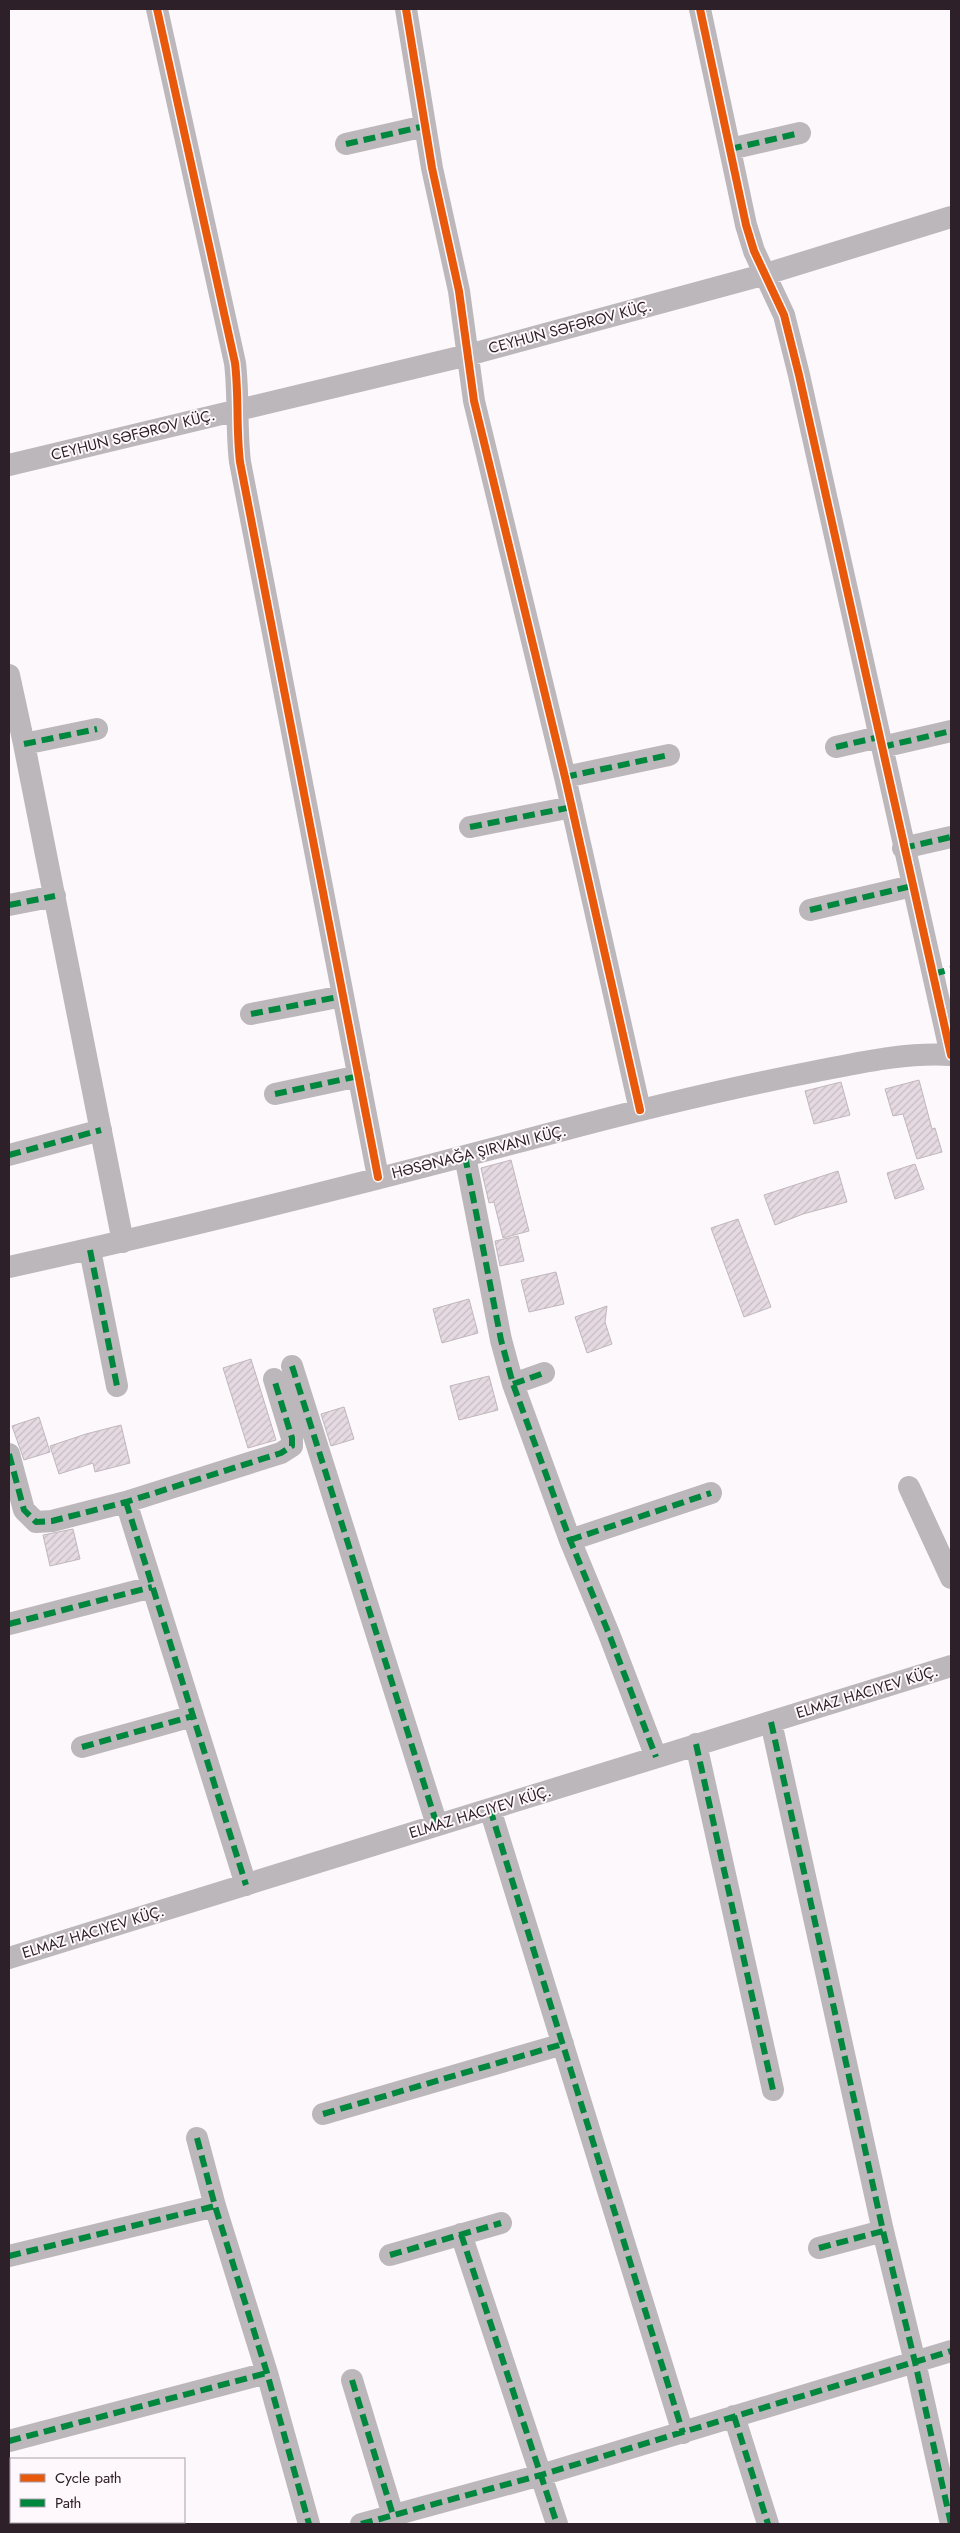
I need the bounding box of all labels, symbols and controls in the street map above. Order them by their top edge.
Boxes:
street label: CEYHUN SƏFƏROV KÜÇ. [486,295,654,359]
street label: CEYHUN SƏFƏROV KÜÇ. [49,404,217,466]
street label: HƏSƏNAĞA ŞIRVANI KÜÇ. [389,1120,569,1184]
street label: ELMAZ HACIYEV KÜÇ. [793,1660,941,1724]
street label: ELMAZ HACIYEV KÜÇ. [406,1780,554,1844]
street label: ELMAZ HACIYEV KÜÇ. [19,1900,167,1964]
legend [10,2458,185,2523]
text: Cycle path [55,2467,122,2489]
text: Path [55,2492,81,2514]

